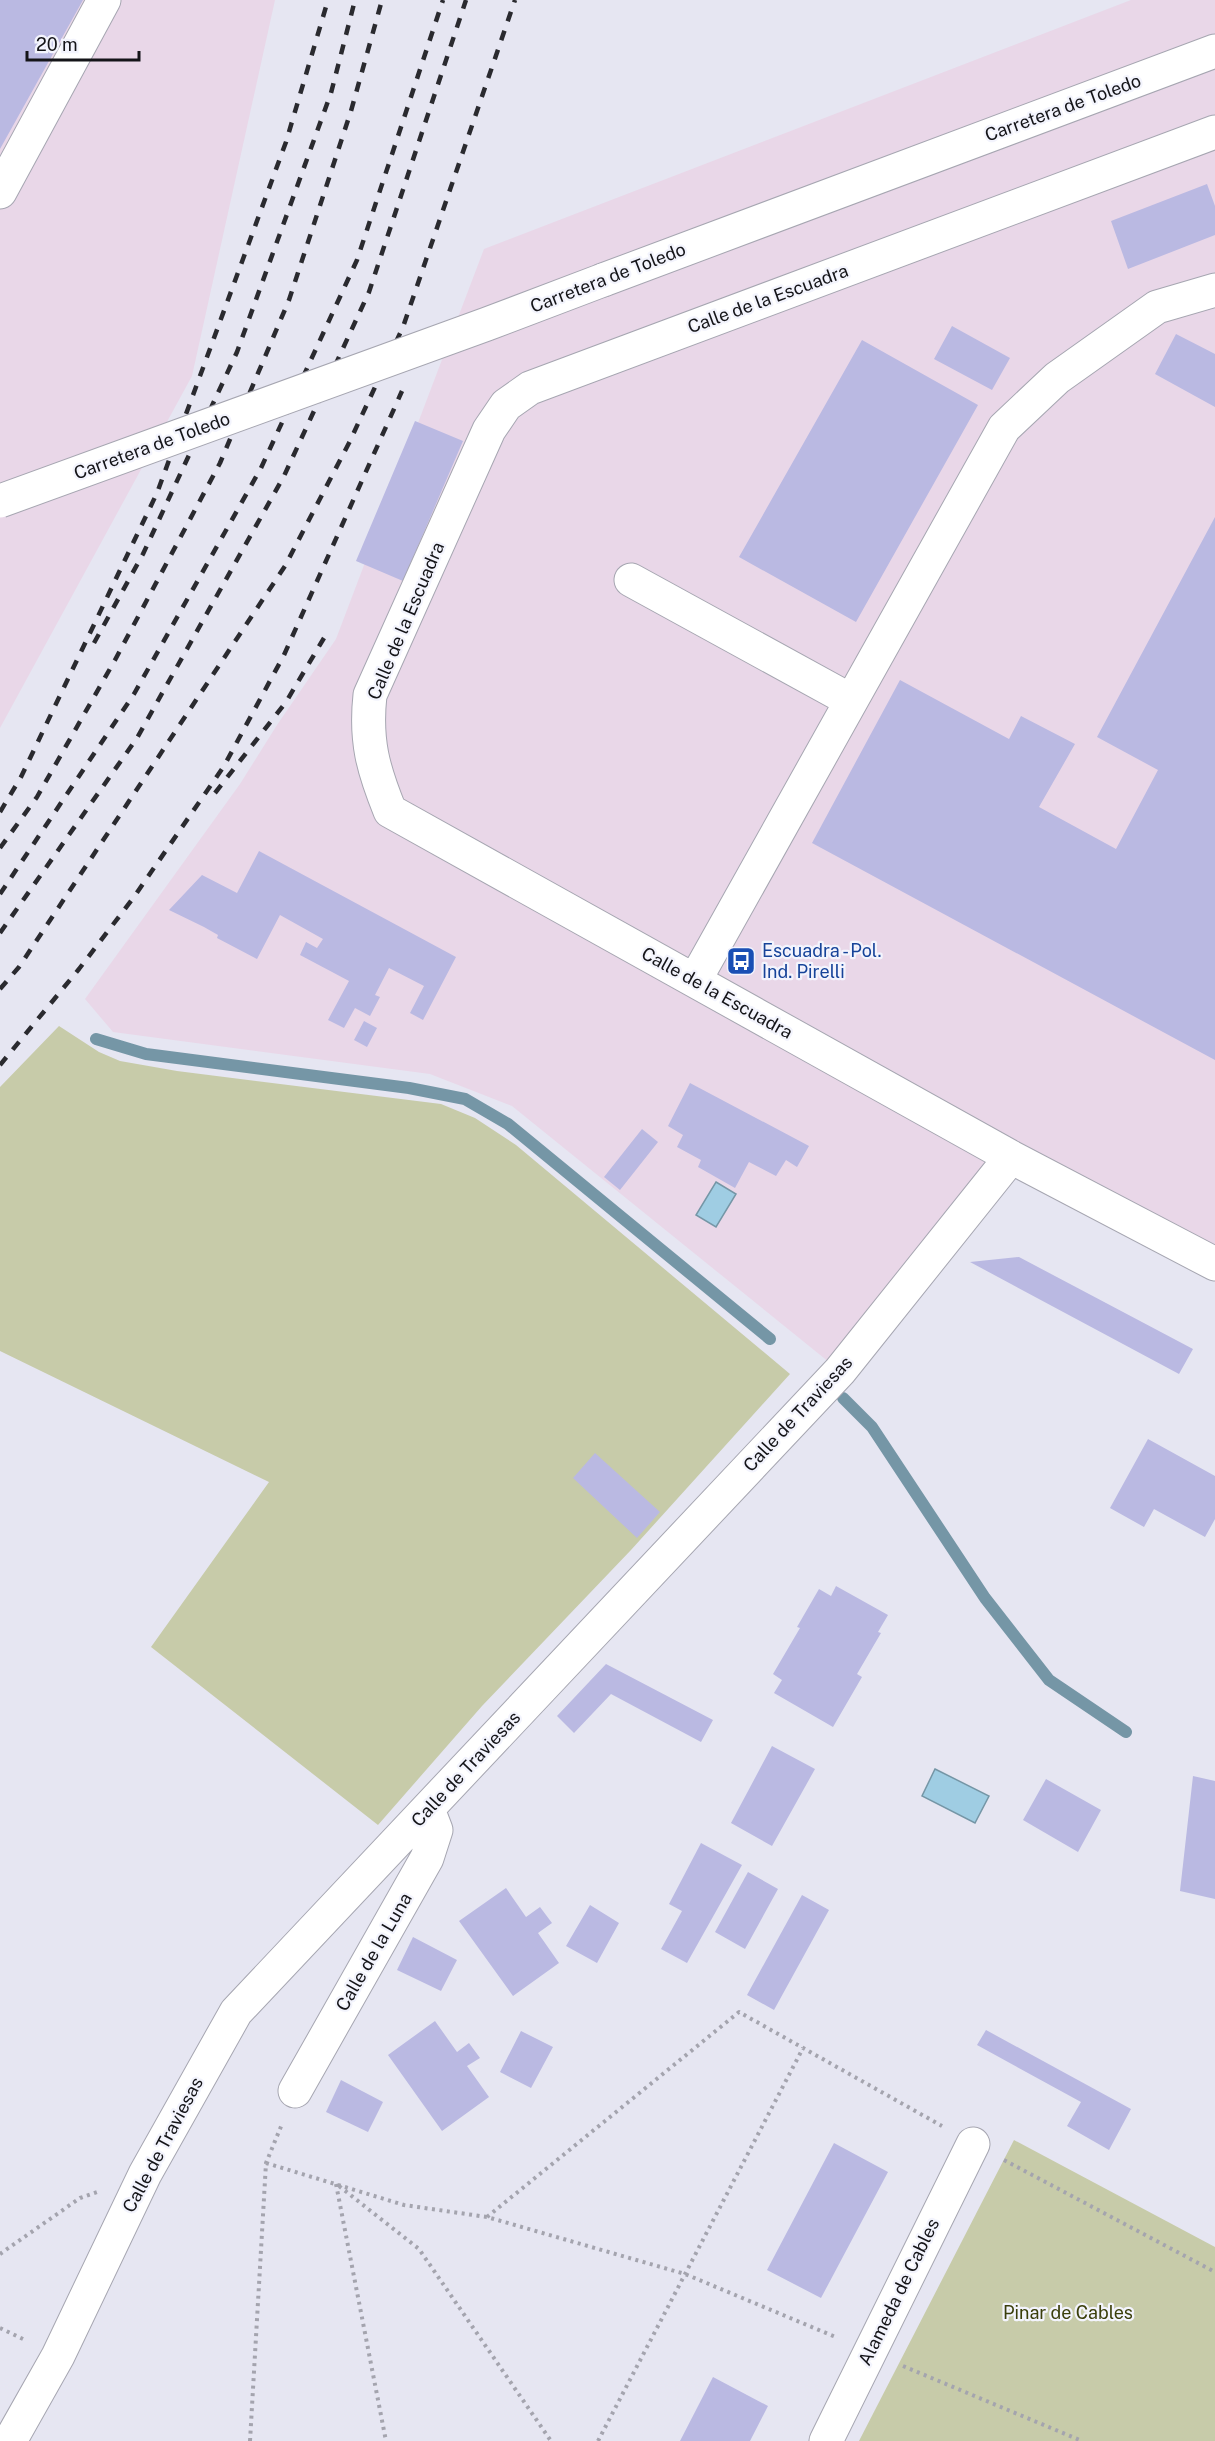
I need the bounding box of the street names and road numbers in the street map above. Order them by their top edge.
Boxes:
street label: Carretera de Toledo [982,70,1144,146]
street label: Carretera de Toledo [527,238,688,317]
street label: Calle de la Escuadra [685,260,851,337]
street label: Carretera de Toledo [71,408,233,484]
street label: Calle de la Escuadra [363,539,448,703]
street label: Calle de la Escuadra [638,942,796,1043]
street label: Calle de Traviesas [739,1352,856,1476]
street label: Calle de Traviesas [407,1707,524,1831]
street label: Calle de la Luna [331,1889,416,2015]
street label: Calle de Traviesas [118,2074,207,2216]
street label: Alameda de Cables [854,2215,943,2369]

